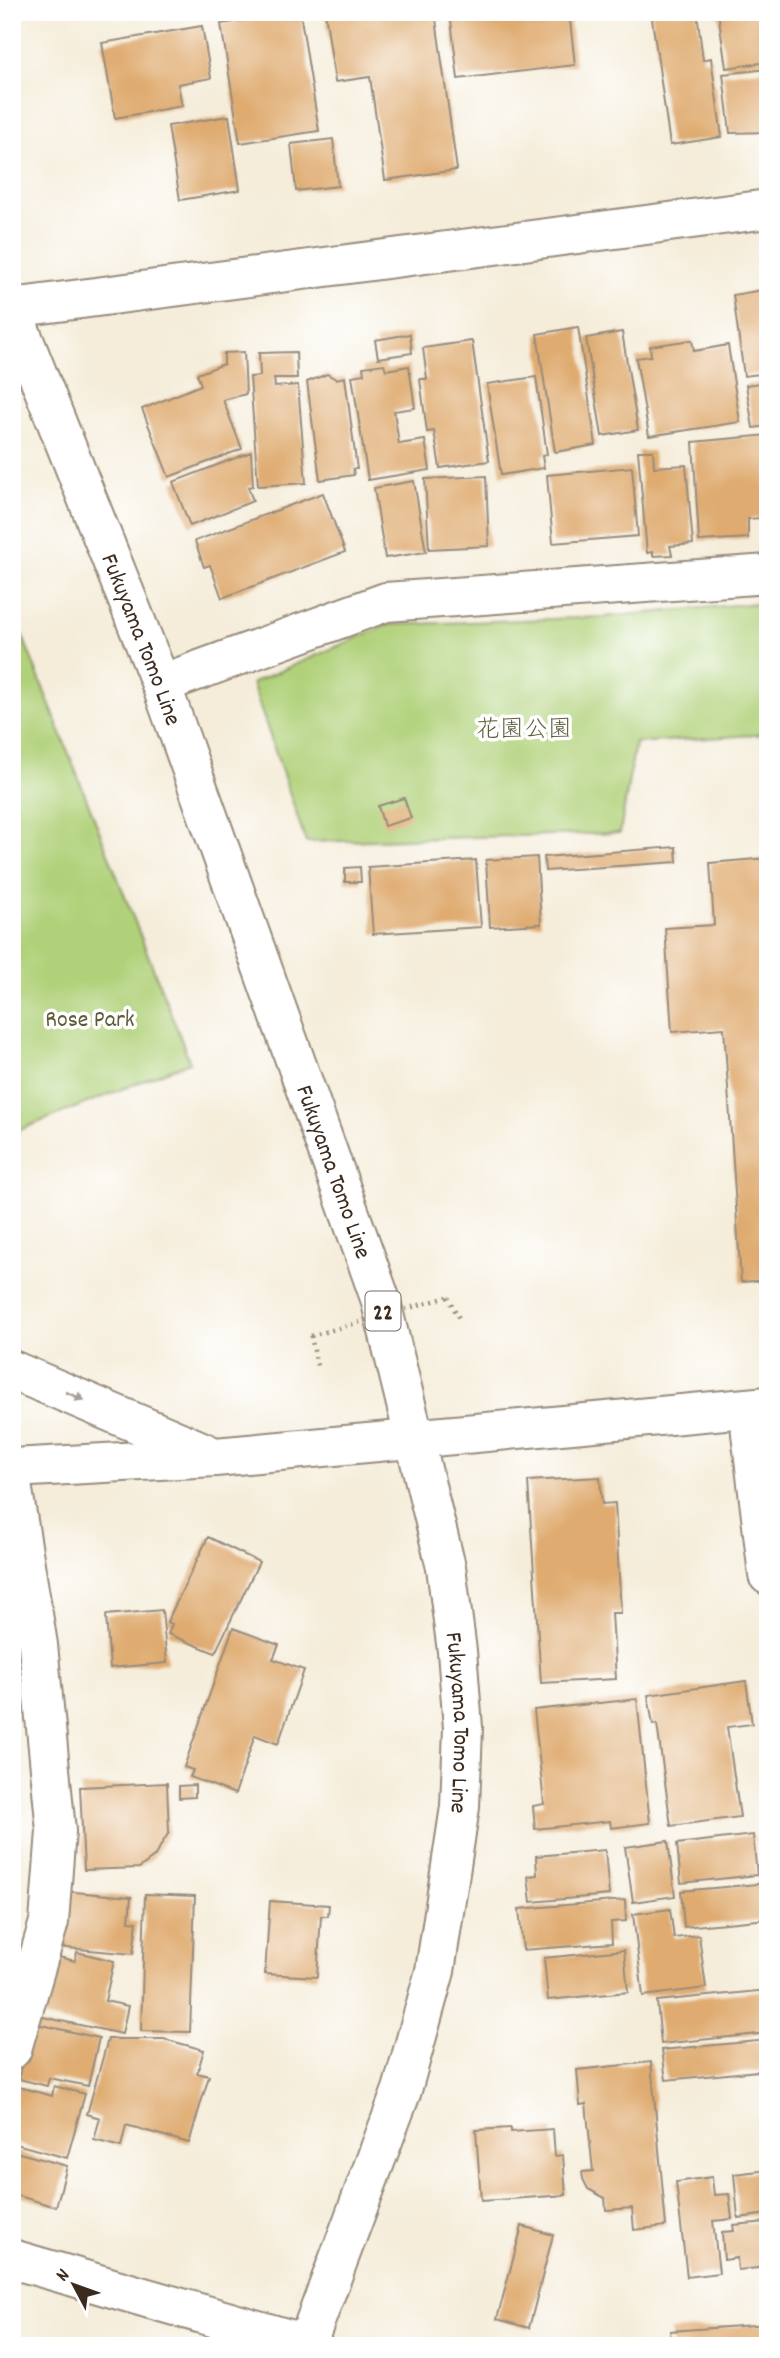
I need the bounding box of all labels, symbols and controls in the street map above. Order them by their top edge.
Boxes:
street label: Fukuyama Tomo Line [91,549,188,731]
park label: 花園公園 [476,714,572,748]
park label: Rose Park [45,1004,135,1038]
street label: Fukuyama Tomo Line [285,1081,379,1264]
road number: 22 [366,1292,400,1330]
one-way arrow [65,1391,86,1402]
street label: Fukuyama Tomo Line [435,1630,477,1816]
north arrow [38,2250,108,2320]
text: N [51,2264,77,2289]

